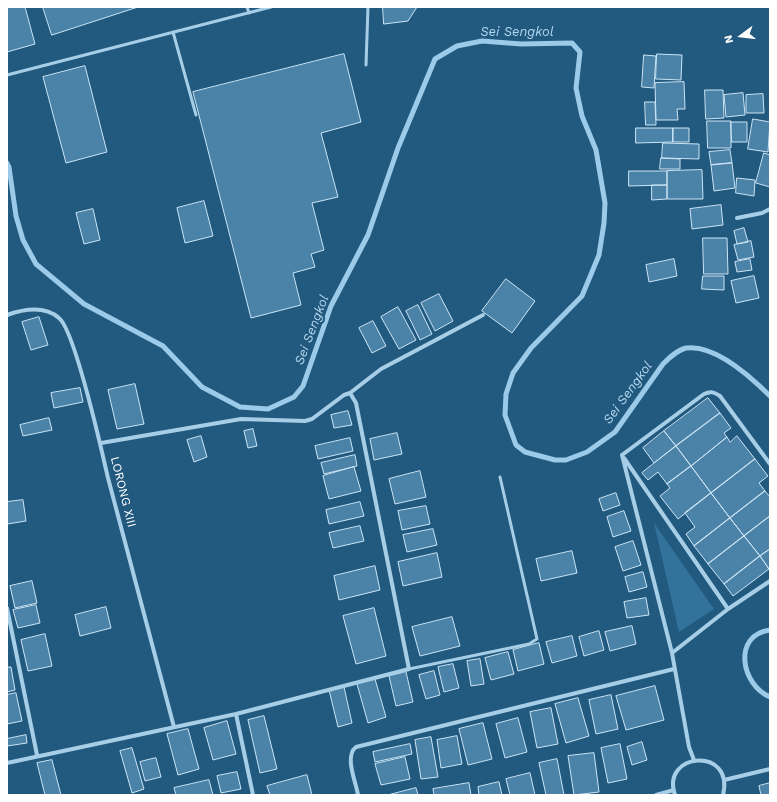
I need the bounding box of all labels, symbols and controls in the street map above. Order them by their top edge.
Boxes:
north arrow [721,16,761,56]
water label: Sei Sengkol [480,24,554,40]
text: N [722,34,736,45]
water label: Sei Sengkol [292,293,332,367]
water label: Sei Sengkol [600,359,656,427]
street label: LORONG XIII [107,455,139,529]

